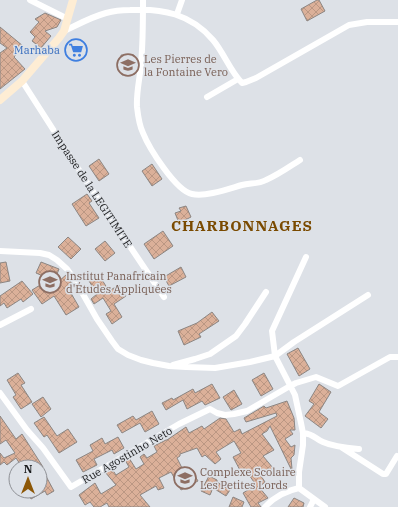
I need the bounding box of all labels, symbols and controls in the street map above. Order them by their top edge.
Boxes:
supermarket icon: Marhaba [63,37,89,63]
place label: Marhaba [14,43,60,57]
school or university icon: Les Pierres de la Fontaine Vero [115,52,141,78]
place label: Les Pierres de la Fontaine Vero [144,52,228,79]
street label: Impasse de la LEGITIMITE [49,128,135,250]
district label: CHARBONNAGES [171,216,313,235]
school or university icon: Institut Panafricain d'Études Appliquées [37,269,63,295]
place label: Institut Panafricain d'Études Appliquées [66,269,172,296]
street label: Rue Agostinho Neto [79,423,175,487]
north arrow [8,459,48,499]
text: N [24,462,33,476]
school or university icon: Complexe Scolaire Les Petites Lords [172,465,198,491]
place label: Complexe Scolaire Les Petites Lords [200,465,296,492]

